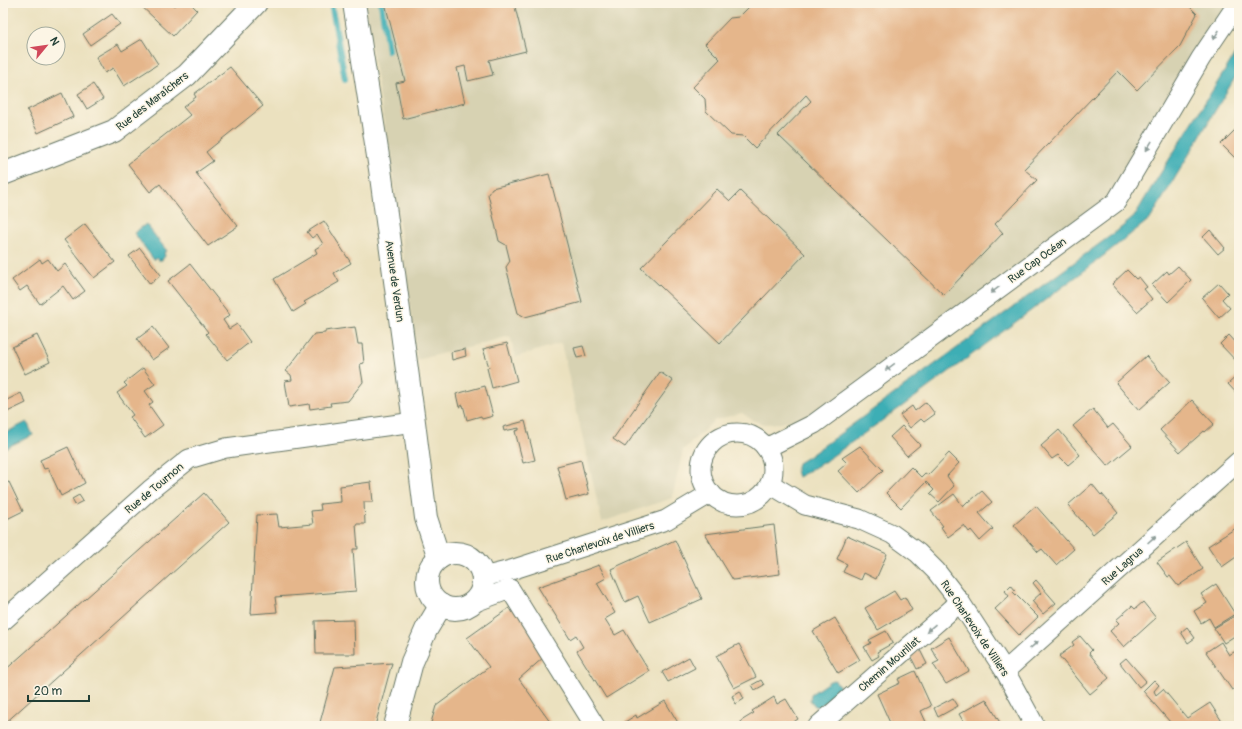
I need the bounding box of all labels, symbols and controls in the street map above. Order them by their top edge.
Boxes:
north arrow [26,26,66,66]
one-way arrow [1212,30,1220,40]
text: N [47,35,62,48]
street label: Rue des Maraîchers [114,69,191,134]
one-way arrow [1145,140,1152,152]
street label: Rue Cap Océan [1006,235,1069,286]
street label: Avenue de Verdun [382,239,407,323]
one-way arrow [990,286,1001,294]
one-way arrow [885,363,896,371]
street label: Rue de Tournon [122,460,186,517]
street label: Rue Charlevoix de Villiers [545,519,656,566]
one-way arrow [1147,535,1157,544]
street label: Rue Lagrua [1099,544,1146,588]
street label: Rue Charlevoix de Villiers [938,578,1012,679]
one-way arrow [925,623,936,632]
street label: Chemin Mourillat [856,634,923,695]
one-way arrow [1030,641,1039,650]
scale bar [28,677,89,703]
text: 20 m [34,684,63,699]

